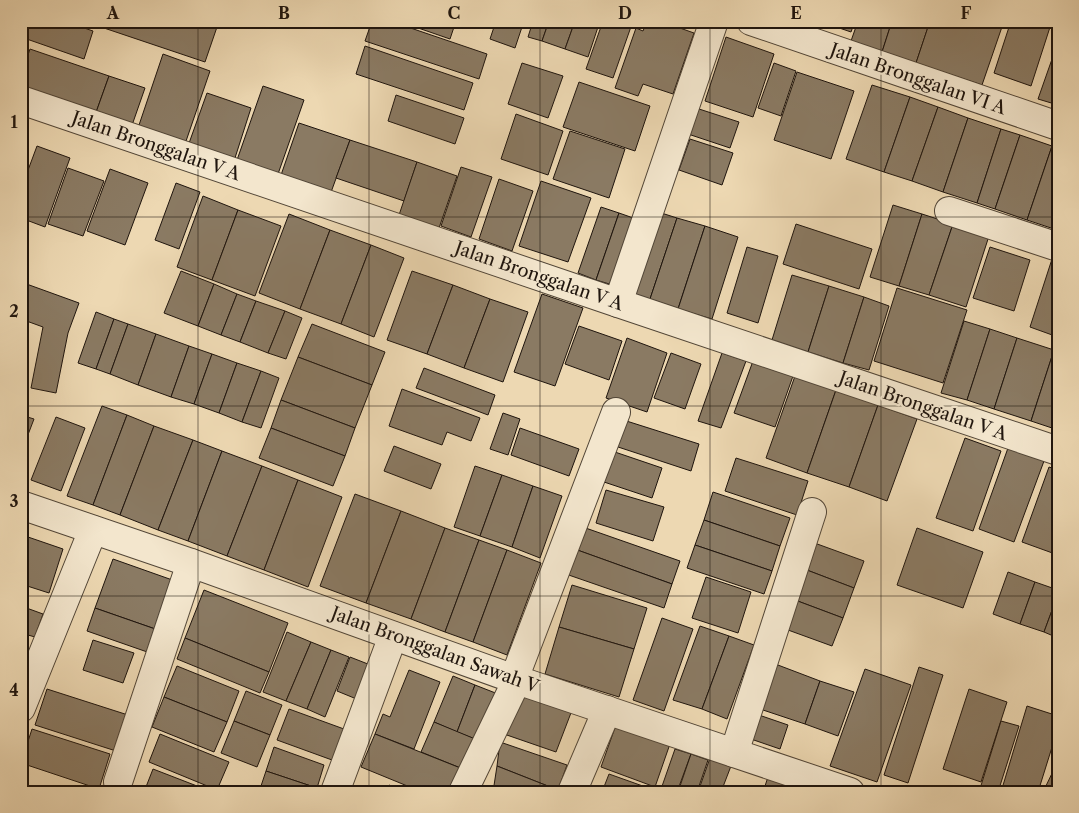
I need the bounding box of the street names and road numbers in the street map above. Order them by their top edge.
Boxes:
street label: Jalan Bronggalan VI A [824,38,1009,120]
street label: Jalan Bronggalan V A [66,106,244,185]
street label: Jalan Bronggalan V A [449,236,627,315]
street label: Jalan Bronggalan V A [833,366,1011,445]
street label: Jalan Bronggalan Sawah V [325,601,543,698]

